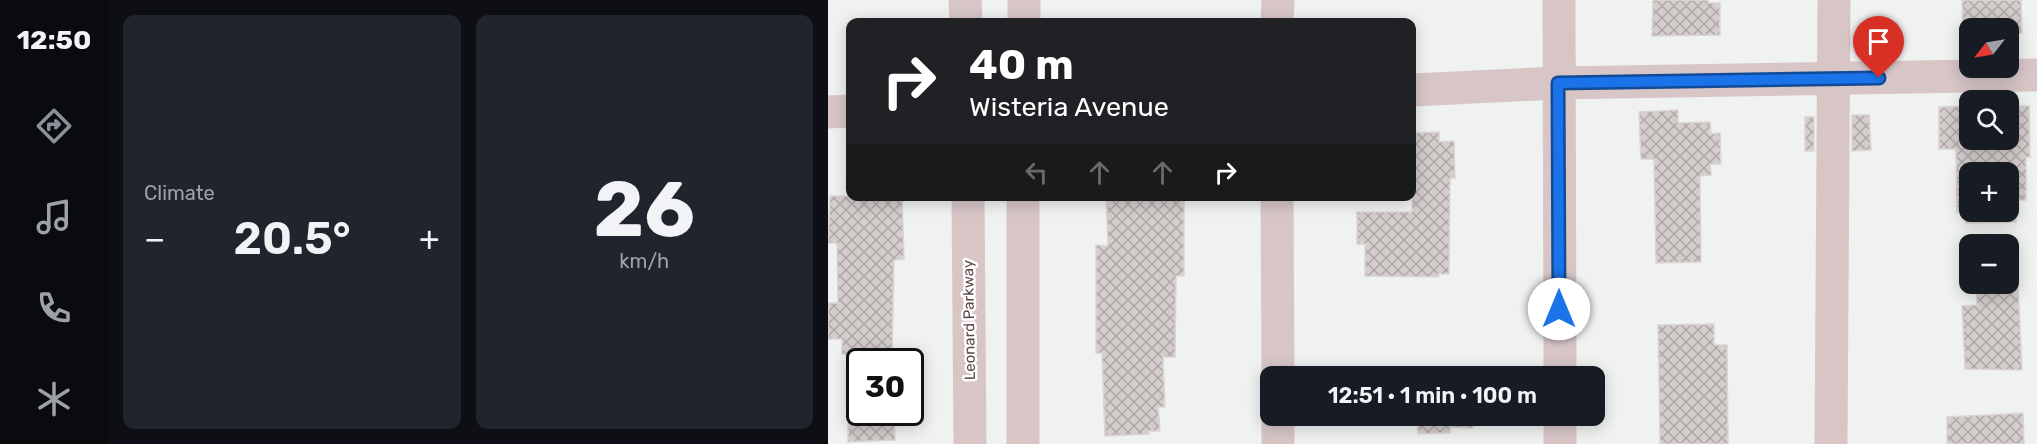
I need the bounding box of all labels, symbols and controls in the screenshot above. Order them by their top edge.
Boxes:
pin [1853,16,1904,78]
north arrow [1959,18,2019,78]
map controls [1959,18,2019,294]
text: 12:50 [17,24,91,56]
icon: arrive [1862,25,1895,58]
text: 40 m [969,40,1074,90]
icon: right [870,42,948,120]
button: search [1959,90,2019,150]
text: Wisteria Avenue [969,91,1169,123]
icon: directions [33,105,75,147]
icon: left [1020,156,1053,189]
icon: ahead [1083,156,1116,189]
icon: ahead [1146,156,1179,189]
icon: right [1209,156,1242,189]
button: + [1959,162,2019,222]
text: 26 [594,163,695,256]
text: Climate [144,181,215,205]
icon: music [33,196,75,238]
text: 20.5° [234,212,351,265]
text: − [144,219,165,258]
text: + [419,219,440,258]
button: − [1959,234,2019,294]
text: km/h [619,249,669,273]
street label: Leonard Parkway [959,260,979,380]
position arrow [1527,277,1591,341]
icon: phone [33,287,75,329]
speed limit sign: 30 [846,348,924,426]
icon: climate [33,378,75,420]
text: 12:51 · 1 min · 100 m [1328,382,1537,409]

